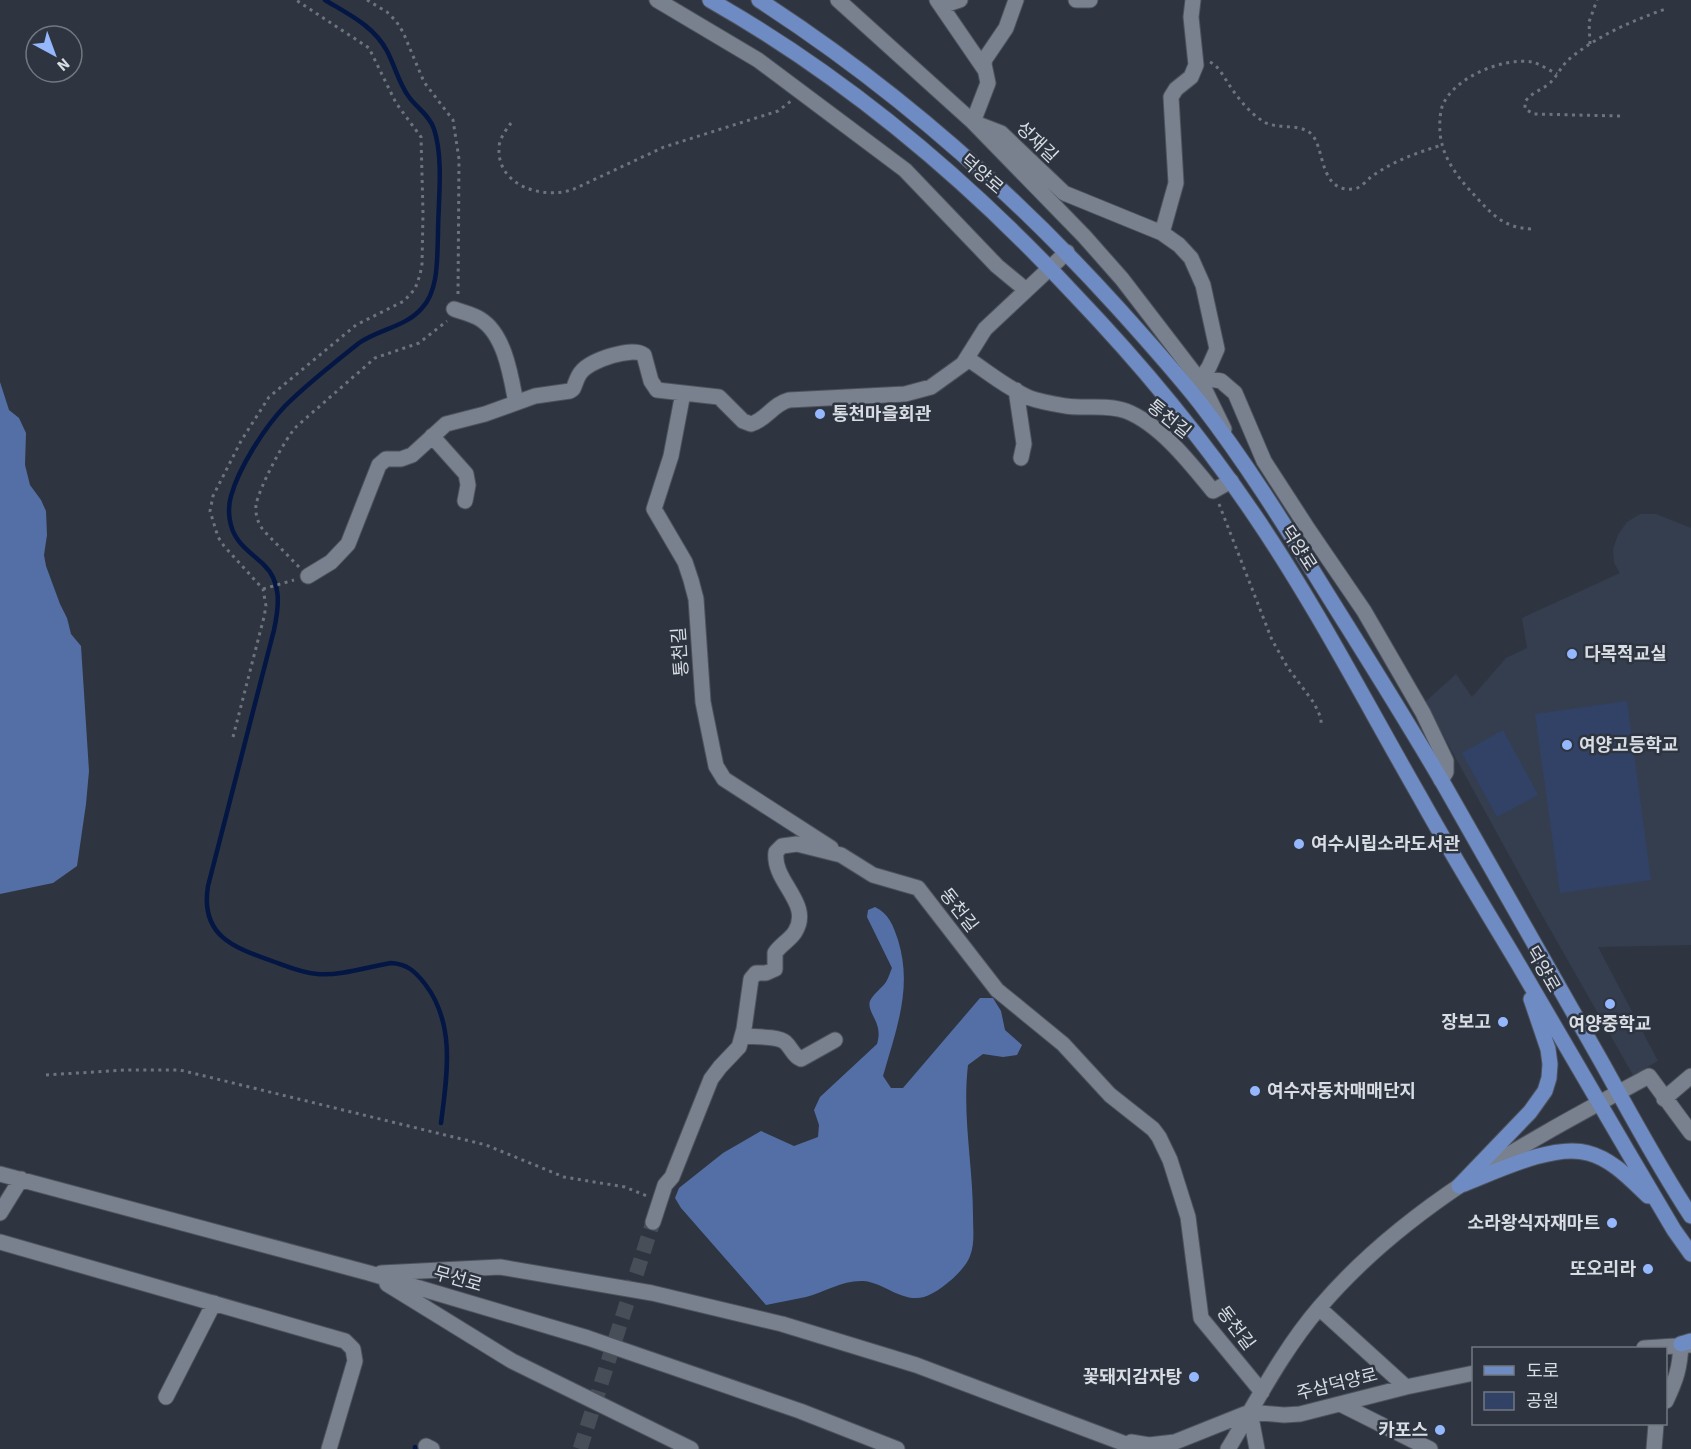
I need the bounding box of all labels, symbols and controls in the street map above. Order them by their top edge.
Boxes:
north arrow [24,24,84,84]
text: N [52,53,74,76]
street label: 성재길 [1010,116,1063,169]
street label: 덕양로 [955,149,1009,200]
street label: 통천길 [1142,394,1196,445]
place label: 통천마을회관 [832,402,932,427]
marker: 통천마을회관 [813,407,827,421]
street label: 덕양로 [1275,521,1323,576]
street label: 통천길 [666,626,695,678]
place label: 다목적교실 [1584,642,1667,667]
marker: 다목적교실 [1565,647,1579,661]
place label: 여양고등학교 [1579,733,1678,758]
marker: 여양고등학교 [1560,738,1574,752]
place label: 여수시립소라도서관 [1311,832,1460,857]
marker: 여수시립소라도서관 [1292,837,1306,851]
street label: 동천길 [933,883,984,938]
street label: 덕양로 [1519,941,1566,997]
marker: 여양중학교 [1603,997,1617,1011]
place label: 장보고 [1441,1010,1491,1035]
place label: 여양중학교 [1569,1012,1651,1037]
marker: 장보고 [1496,1015,1510,1029]
place label: 여수자동차매매단지 [1267,1079,1416,1104]
marker: 여수자동차매매단지 [1248,1084,1262,1098]
place label: 소라왕식자재마트 [1468,1211,1600,1236]
marker: 소라왕식자재마트 [1605,1216,1619,1230]
place label: 또오리라 [1570,1257,1636,1282]
street label: 무선로 [431,1261,485,1298]
marker: 또오리라 [1641,1262,1655,1276]
street label: 동천길 [1211,1301,1261,1356]
legend [1472,1347,1667,1425]
text: 도로 [1526,1359,1559,1384]
street label: 주삼덕양로 [1294,1362,1380,1407]
place label: 꽃돼지감자탕 [1083,1365,1182,1390]
marker: 꽃돼지감자탕 [1187,1370,1201,1384]
text: 공원 [1526,1389,1559,1414]
place label: 카포스 [1378,1418,1428,1443]
marker: 카포스 [1433,1423,1447,1437]

